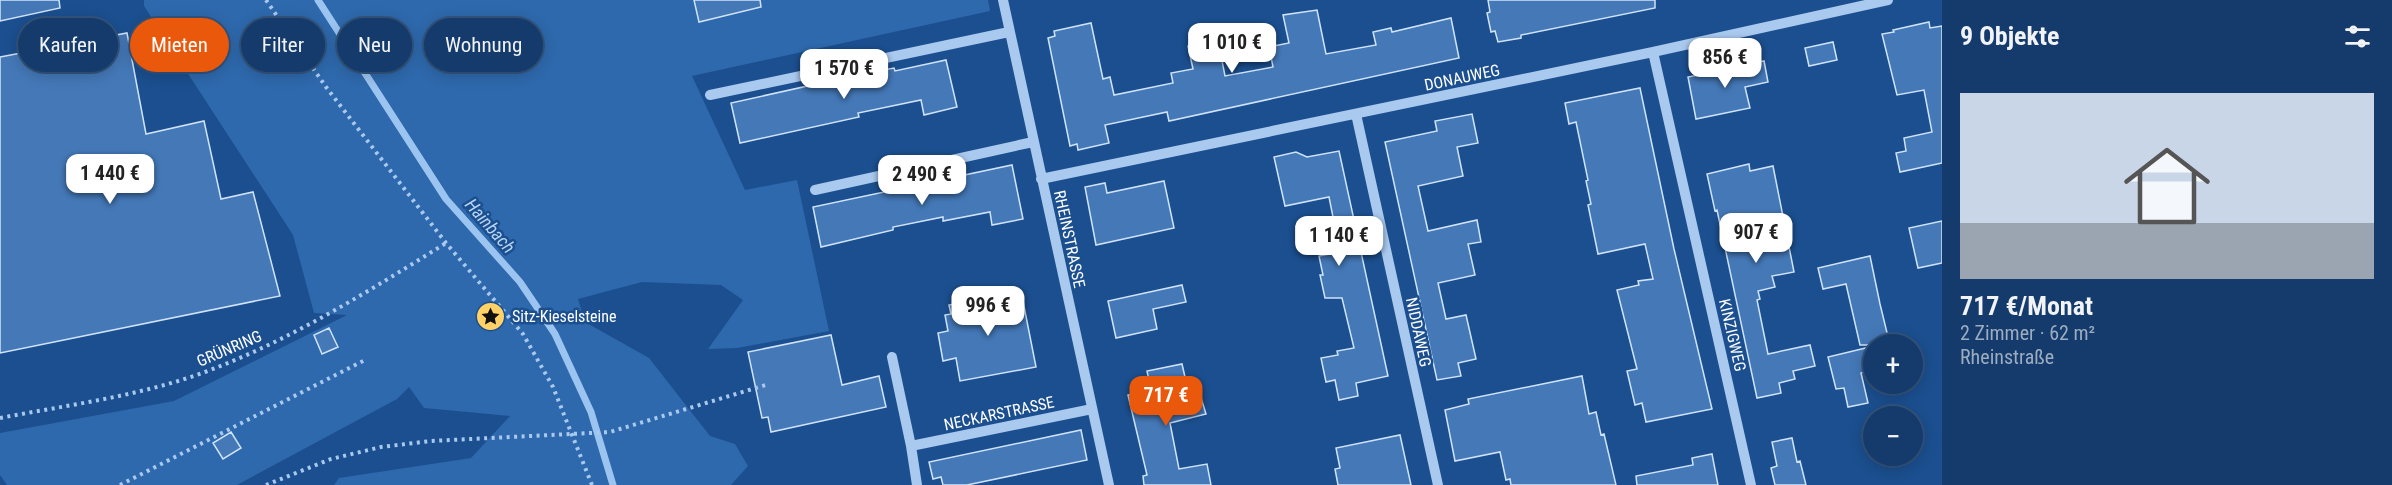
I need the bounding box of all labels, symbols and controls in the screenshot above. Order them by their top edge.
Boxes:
chip: Kaufen [18,18,118,72]
chip: Mieten [130,18,229,72]
chip: Filter [241,18,325,72]
chip: Neu [337,18,412,72]
chip: Wohnung [424,18,543,72]
icon: filters [2341,20,2374,53]
text: 9 Objekte [1960,21,2059,51]
pin: 1 010 € [1177,23,1287,74]
text: 1 010 € [1202,30,1262,54]
pin: 856 € [1683,38,1767,89]
text: 856 € [1702,45,1748,69]
pin: 1 570 € [789,49,899,100]
text: 1 570 € [814,56,874,80]
street label: DONAUWEG [1423,60,1501,95]
icon: home [2113,132,2221,240]
pin: 1 440 € [55,154,165,205]
pin: 2 490 € [867,155,977,206]
text: 1 440 € [80,161,140,185]
text: 2 490 € [892,162,952,186]
street label: RHEINSTRASSE [1050,189,1089,290]
water label: Hainbach [461,194,520,257]
pin: 907 € [1714,213,1798,264]
pin: 1 140 € [1284,216,1394,267]
text: 907 € [1733,220,1779,244]
text: 1 140 € [1309,223,1369,247]
pin: 996 € [946,286,1030,337]
text: 717 €/Monat [1960,291,2093,321]
text: 996 € [965,293,1011,317]
street label: NIDDAWEG [1402,296,1435,368]
street label: KINZIGWEG [1715,297,1750,373]
place icon: Sitz-Kieselsteine [475,300,507,332]
place label: Sitz-Kieselsteine [512,307,617,326]
text: 2 Zimmer · 62 m² [1960,321,2095,345]
street label: GRÜNRING [194,326,265,371]
map controls [1863,334,1923,466]
button: + [1863,334,1923,394]
text: Rheinstraße [1960,345,2054,369]
pin: 717 € [1124,376,1208,427]
text: 717 € [1143,383,1189,407]
street label: NECKARSTRASSE [942,393,1056,434]
button: − [1863,406,1923,466]

